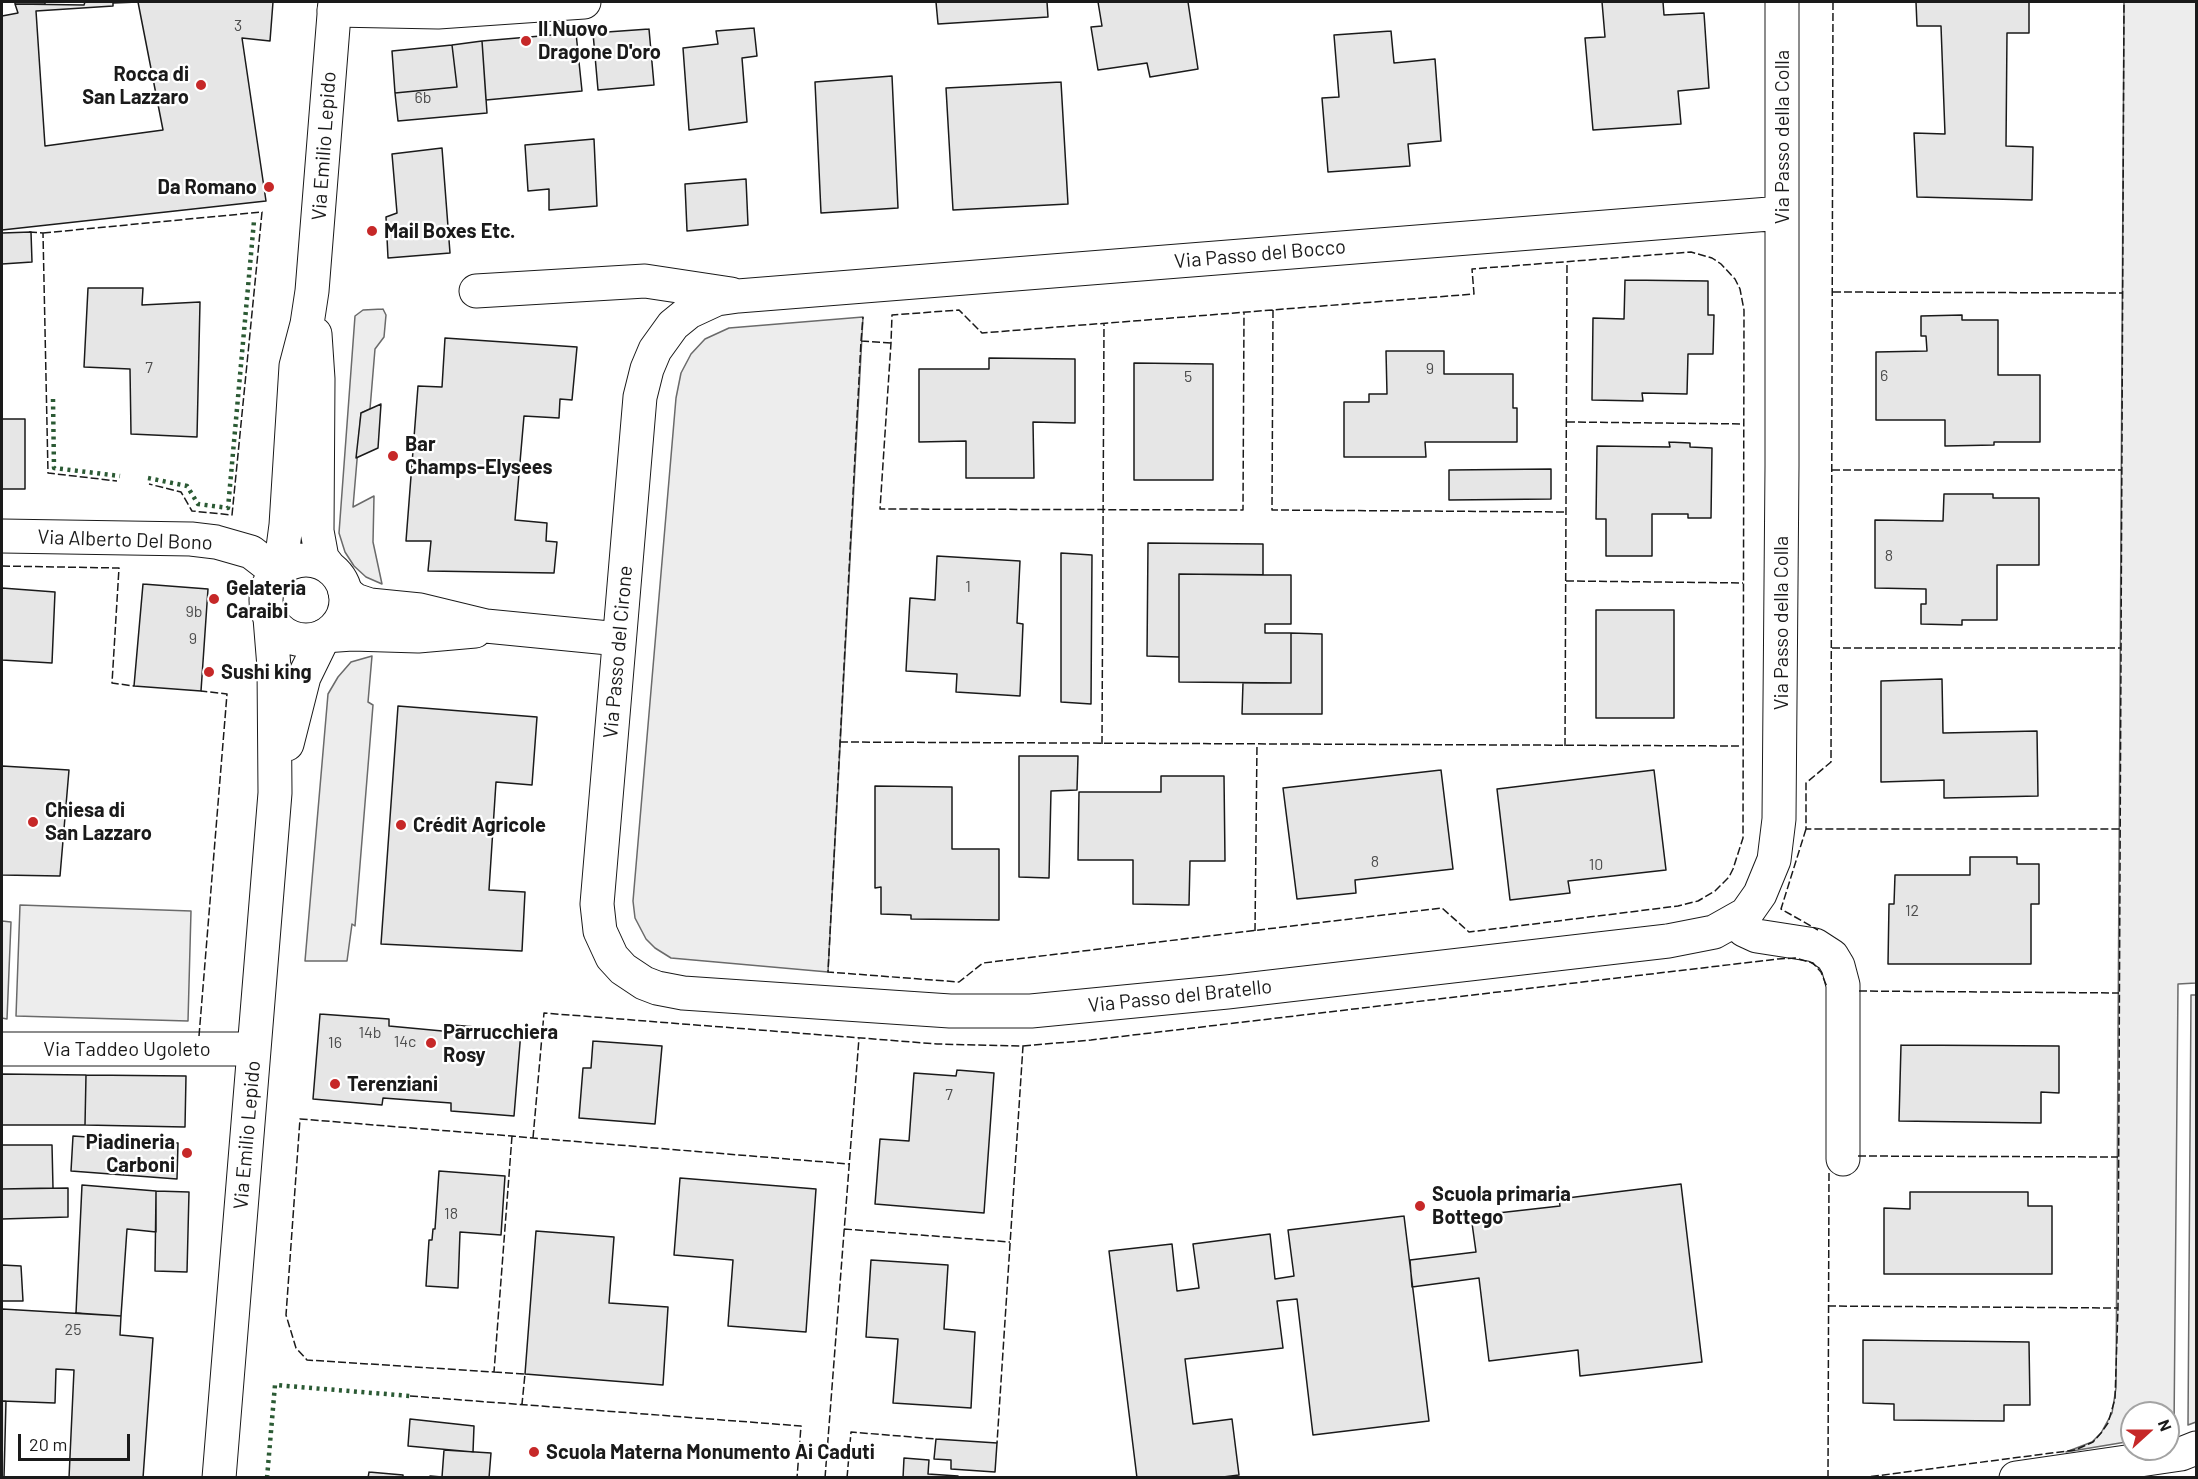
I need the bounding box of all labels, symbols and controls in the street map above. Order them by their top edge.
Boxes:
house number: 3 [234,16,242,36]
place label: Il Nuovo Dragone D'oro [538,17,661,64]
marker: Il Nuovo Dragone D'oro [519,34,533,48]
street label: Via Passo della Colla [1770,50,1794,224]
place label: Rocca di San Lazzaro [82,62,189,109]
street label: Via Emilio Lepido [307,71,341,221]
marker: Rocca di San Lazzaro [194,78,208,92]
house number: 6b [415,88,431,108]
place label: Da Romano [158,175,257,199]
marker: Da Romano [262,180,276,194]
place label: Mail Boxes Etc. [384,219,515,243]
marker: Mail Boxes Etc. [365,224,379,238]
street label: Via Passo del Bocco [1173,235,1347,273]
house number: 7 [145,358,153,378]
house number: 9 [1426,359,1434,379]
house number: 6 [1880,366,1888,386]
house number: 5 [1184,367,1192,387]
place label: Bar Champs-Elysees [405,432,553,479]
marker: Bar Champs-Elysees [386,449,400,463]
street label: Via Alberto Del Bono [37,525,213,555]
street label: Via Passo della Colla [1769,536,1793,710]
house number: 8 [1885,546,1893,566]
street label: Via Passo del Cirone [598,564,638,740]
place label: Gelateria Caraibi [226,576,306,623]
house number: 1 [965,577,971,597]
marker: Gelateria Caraibi [207,592,221,606]
house number: 9b [185,602,203,622]
house number: 9 [189,629,197,649]
place label: Sushi king [221,660,312,684]
marker: Sushi king [202,665,216,679]
place label: Chiesa di San Lazzaro [45,798,152,845]
place label: Crédit Agricole [413,813,546,837]
marker: Chiesa di San Lazzaro [26,815,40,829]
marker: Crédit Agricole [394,818,408,832]
house number: 8 [1371,852,1379,872]
house number: 10 [1589,855,1603,875]
house number: 12 [1905,901,1919,921]
street label: Via Passo del Bratello [1087,974,1273,1018]
place label: Parrucchiera Rosy [443,1020,558,1067]
house number: 14b [358,1023,382,1043]
house number: 14c [394,1032,416,1052]
house number: 16 [328,1033,342,1053]
marker: Parrucchiera Rosy [424,1036,438,1050]
street label: Via Taddeo Ugoleto [43,1037,211,1061]
street label: Via Emilio Lepido [229,1060,265,1210]
place label: Terenziani [347,1072,438,1096]
marker: Terenziani [328,1077,342,1091]
house number: 7 [945,1085,953,1105]
place label: Piadineria Carboni [86,1130,175,1177]
marker: Piadineria Carboni [180,1146,194,1160]
place label: Scuola primaria Bottego [1432,1182,1571,1229]
marker: Scuola primaria Bottego [1413,1199,1427,1213]
house number: 18 [444,1204,458,1224]
house number: 25 [65,1320,81,1340]
north arrow [2120,1401,2180,1461]
text: N [2155,1417,2176,1433]
scale bar [21,1422,134,1460]
text: 20 m [29,1433,67,1455]
place label: Scuola Materna Monumento Ai Caduti [546,1440,875,1464]
marker: Scuola Materna Monumento Ai Caduti [527,1445,541,1459]

